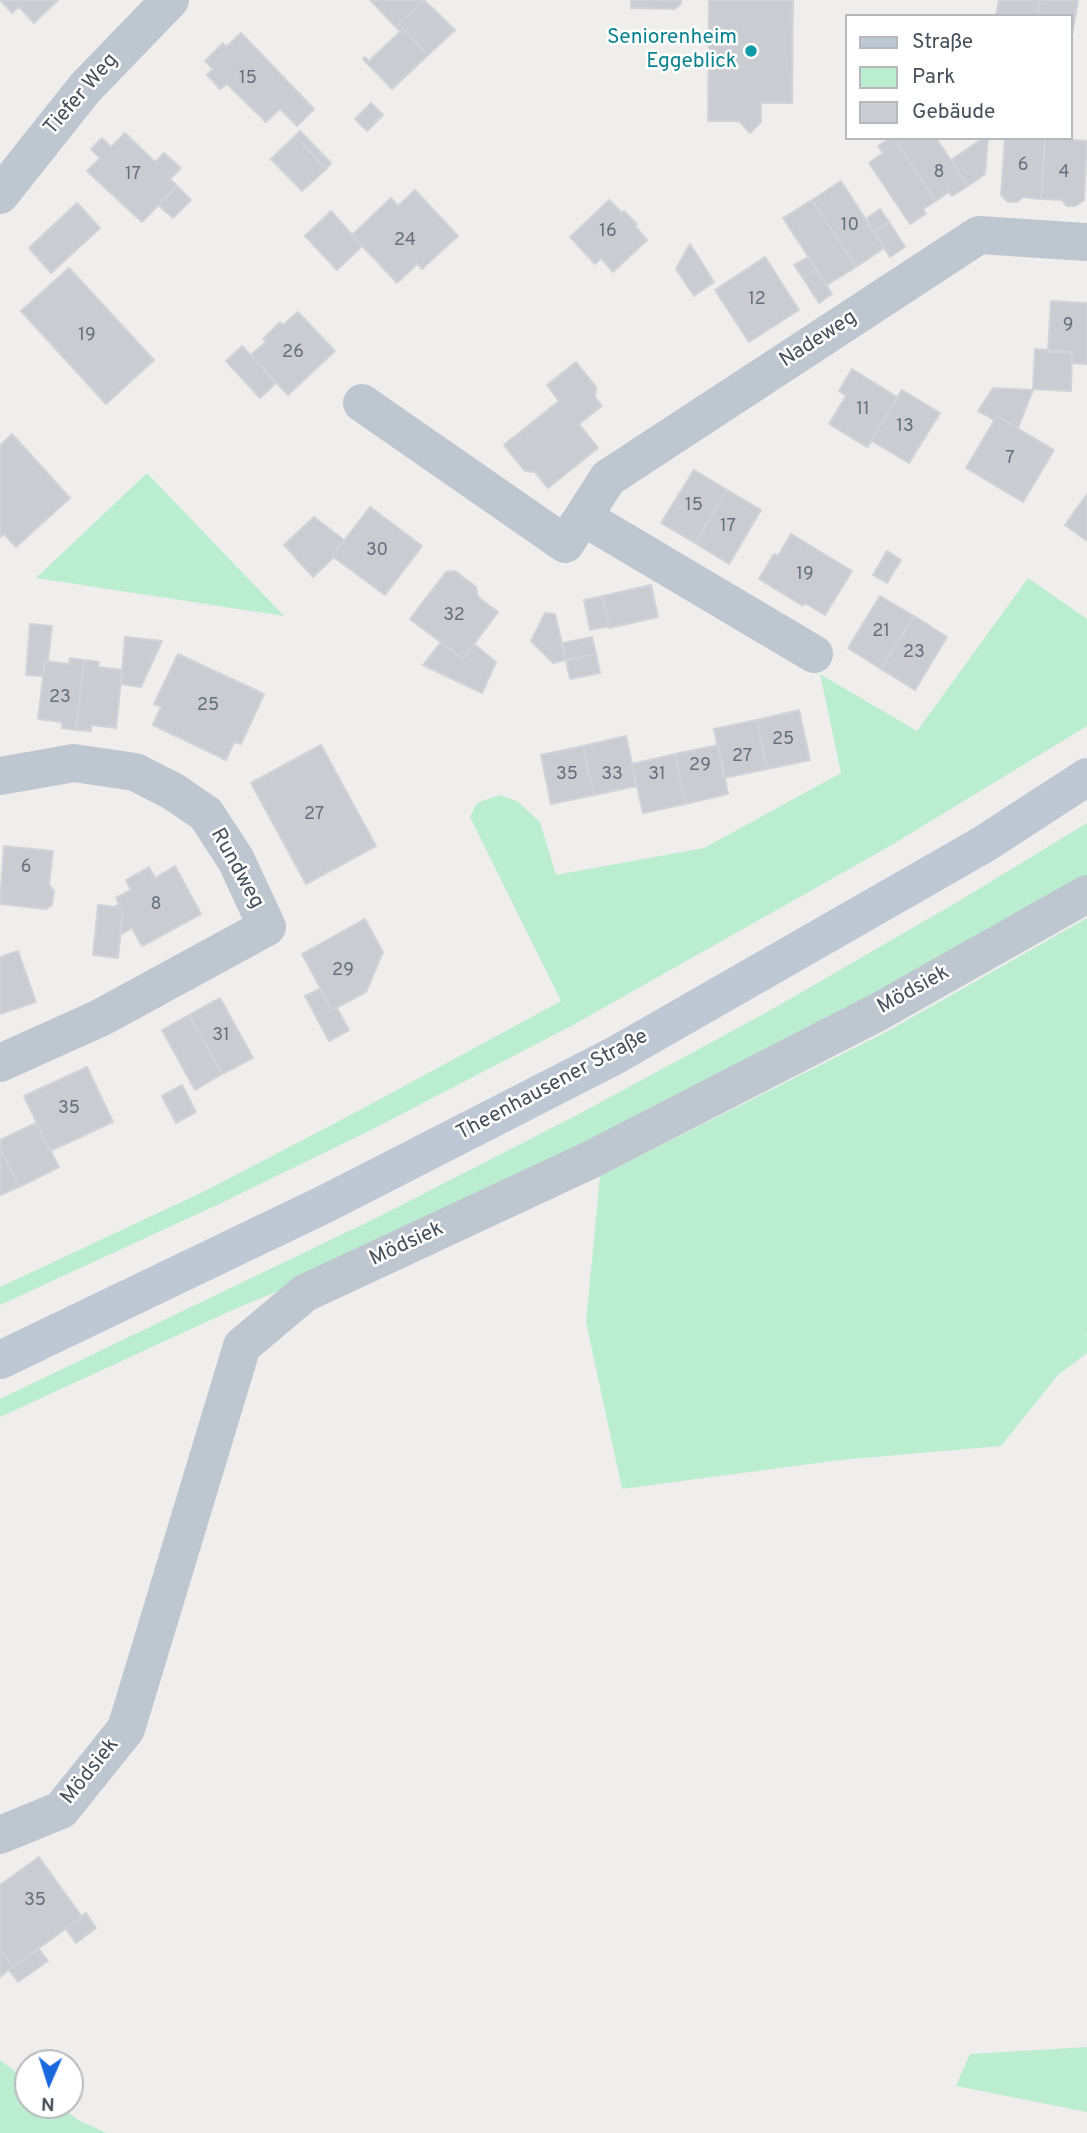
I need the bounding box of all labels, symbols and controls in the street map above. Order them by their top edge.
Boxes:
legend [846,14,1073,140]
place label: Seniorenheim Eggeblick [607,26,737,76]
text: Straße [912,29,973,56]
marker: Seniorenheim Eggeblick [743,43,759,59]
street label: Tiefer Weg [40,49,124,141]
text: Park [912,64,955,91]
house number: 15 [239,68,257,90]
text: Gebäude [912,99,995,126]
house number: 6 [1018,155,1028,177]
house number: 8 [934,162,944,184]
house number: 4 [1058,162,1070,184]
house number: 17 [125,164,141,186]
house number: 10 [841,215,859,237]
house number: 16 [599,221,617,243]
house number: 24 [394,230,416,252]
house number: 12 [748,289,766,311]
street label: Nadeweg [776,306,862,374]
house number: 9 [1063,315,1073,337]
house number: 19 [78,325,96,347]
house number: 26 [282,342,304,364]
house number: 11 [856,399,870,421]
house number: 13 [896,416,914,438]
house number: 7 [1005,448,1015,470]
house number: 15 [685,495,703,517]
house number: 17 [720,516,736,538]
house number: 30 [366,540,388,562]
house number: 19 [796,564,814,586]
house number: 32 [443,605,465,627]
house number: 21 [872,621,890,643]
house number: 23 [903,642,925,664]
house number: 23 [49,687,71,709]
house number: 25 [197,695,219,717]
house number: 25 [772,729,794,751]
house number: 27 [732,746,752,768]
house number: 29 [689,755,711,777]
house number: 35 [556,764,578,786]
house number: 33 [601,764,623,786]
house number: 31 [648,764,666,786]
house number: 27 [304,804,324,826]
street label: Rundweg [204,824,268,914]
house number: 6 [21,857,31,879]
house number: 8 [151,894,161,916]
house number: 29 [332,960,354,982]
street label: Mödsiek [874,961,954,1021]
house number: 31 [212,1025,230,1047]
street label: Theenhausener Straße [453,1025,653,1147]
house number: 35 [58,1098,80,1120]
street label: Mödsiek [366,1217,448,1273]
street label: Mödsiek [57,1734,125,1810]
house number: 35 [24,1890,46,1912]
north arrow [14,2049,84,2119]
text: N [41,2091,55,2115]

